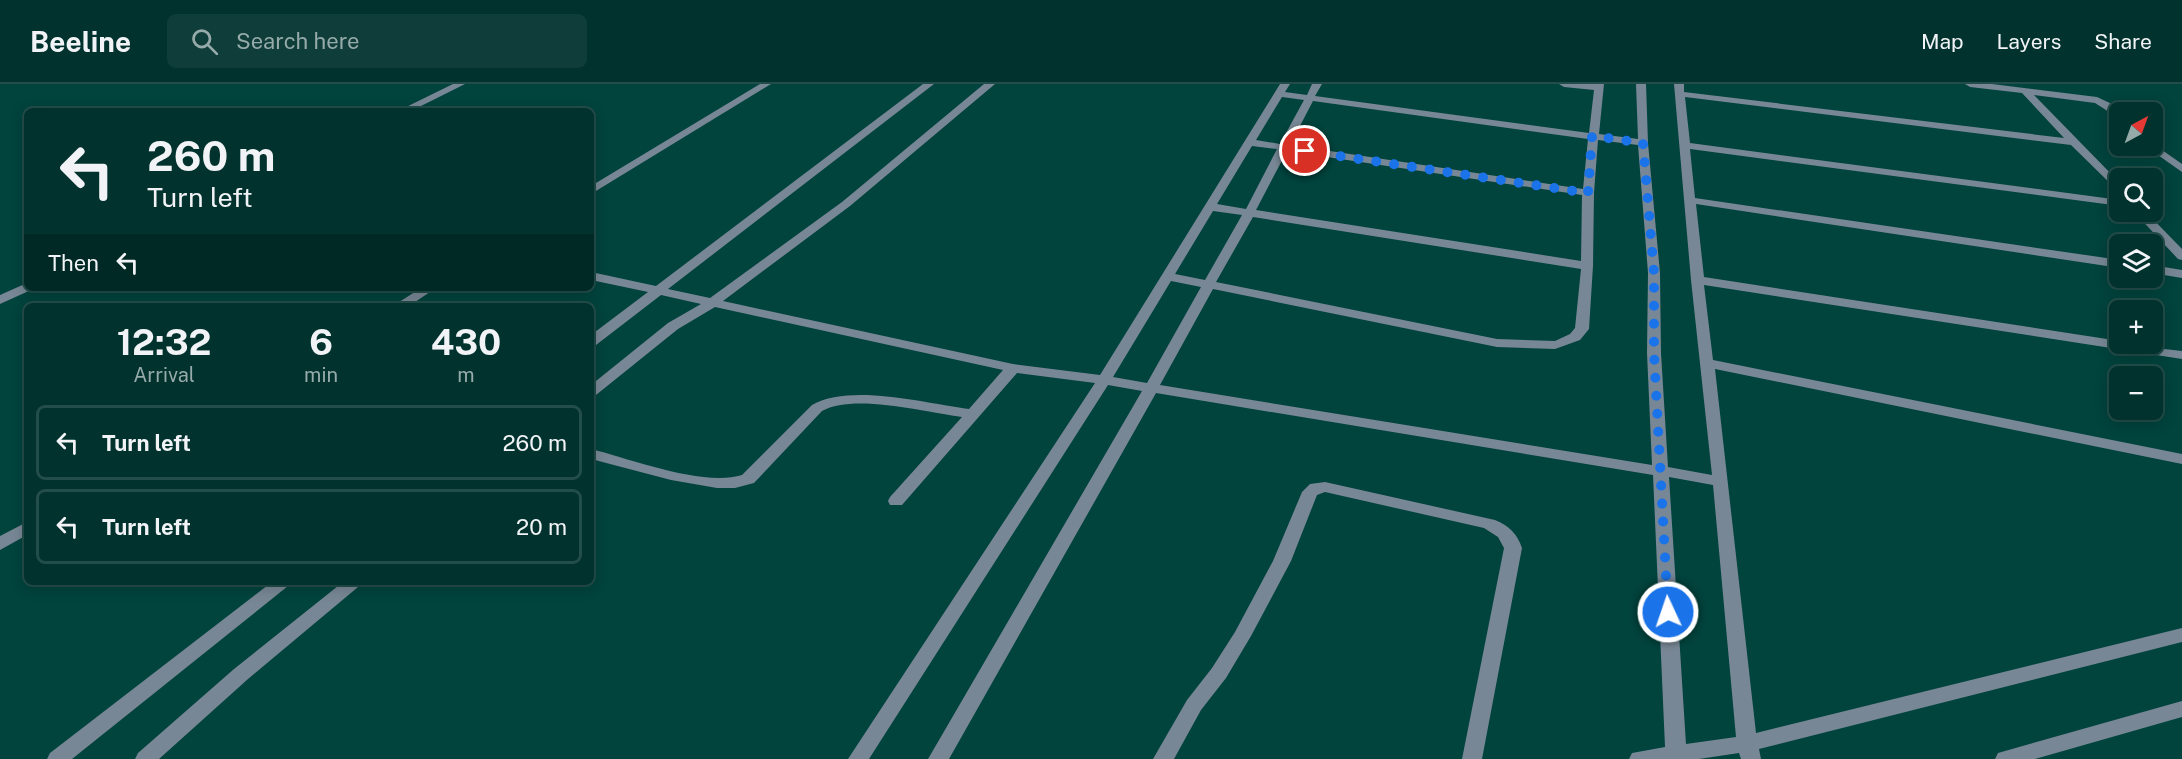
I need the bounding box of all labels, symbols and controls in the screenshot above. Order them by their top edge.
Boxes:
search box [167,14,587,68]
text: Beeline [30,25,131,58]
icon: search [188,25,221,58]
text: Search here [236,28,360,54]
text: Map [1921,29,1964,54]
text: Layers [1997,29,2061,54]
text: Share [2094,29,2152,54]
north arrow [2109,102,2163,156]
map controls [2109,102,2163,420]
pin [1279,125,1330,176]
text: 260 m [147,131,275,180]
icon: left [48,132,126,210]
icon: arrive [1288,134,1321,167]
button: search [2109,168,2163,222]
text: Turn left [147,181,253,213]
button: layers [2109,234,2163,288]
icon: left [111,246,144,279]
text: Then [48,250,99,276]
button: + [2109,300,2163,354]
text: 12:32 [117,321,211,363]
text: 6 [309,321,333,363]
text: 430 [431,321,501,363]
text: Arrival [133,363,195,387]
text: min [304,363,338,387]
text: m [457,363,475,387]
button: − [2109,366,2163,420]
icon: left [51,426,84,459]
text: Turn left [102,430,191,456]
text: 260 m [502,430,567,456]
icon: left [51,510,84,543]
text: Turn left [102,514,191,540]
text: 20 m [516,514,567,540]
position arrow [1636,580,1700,644]

